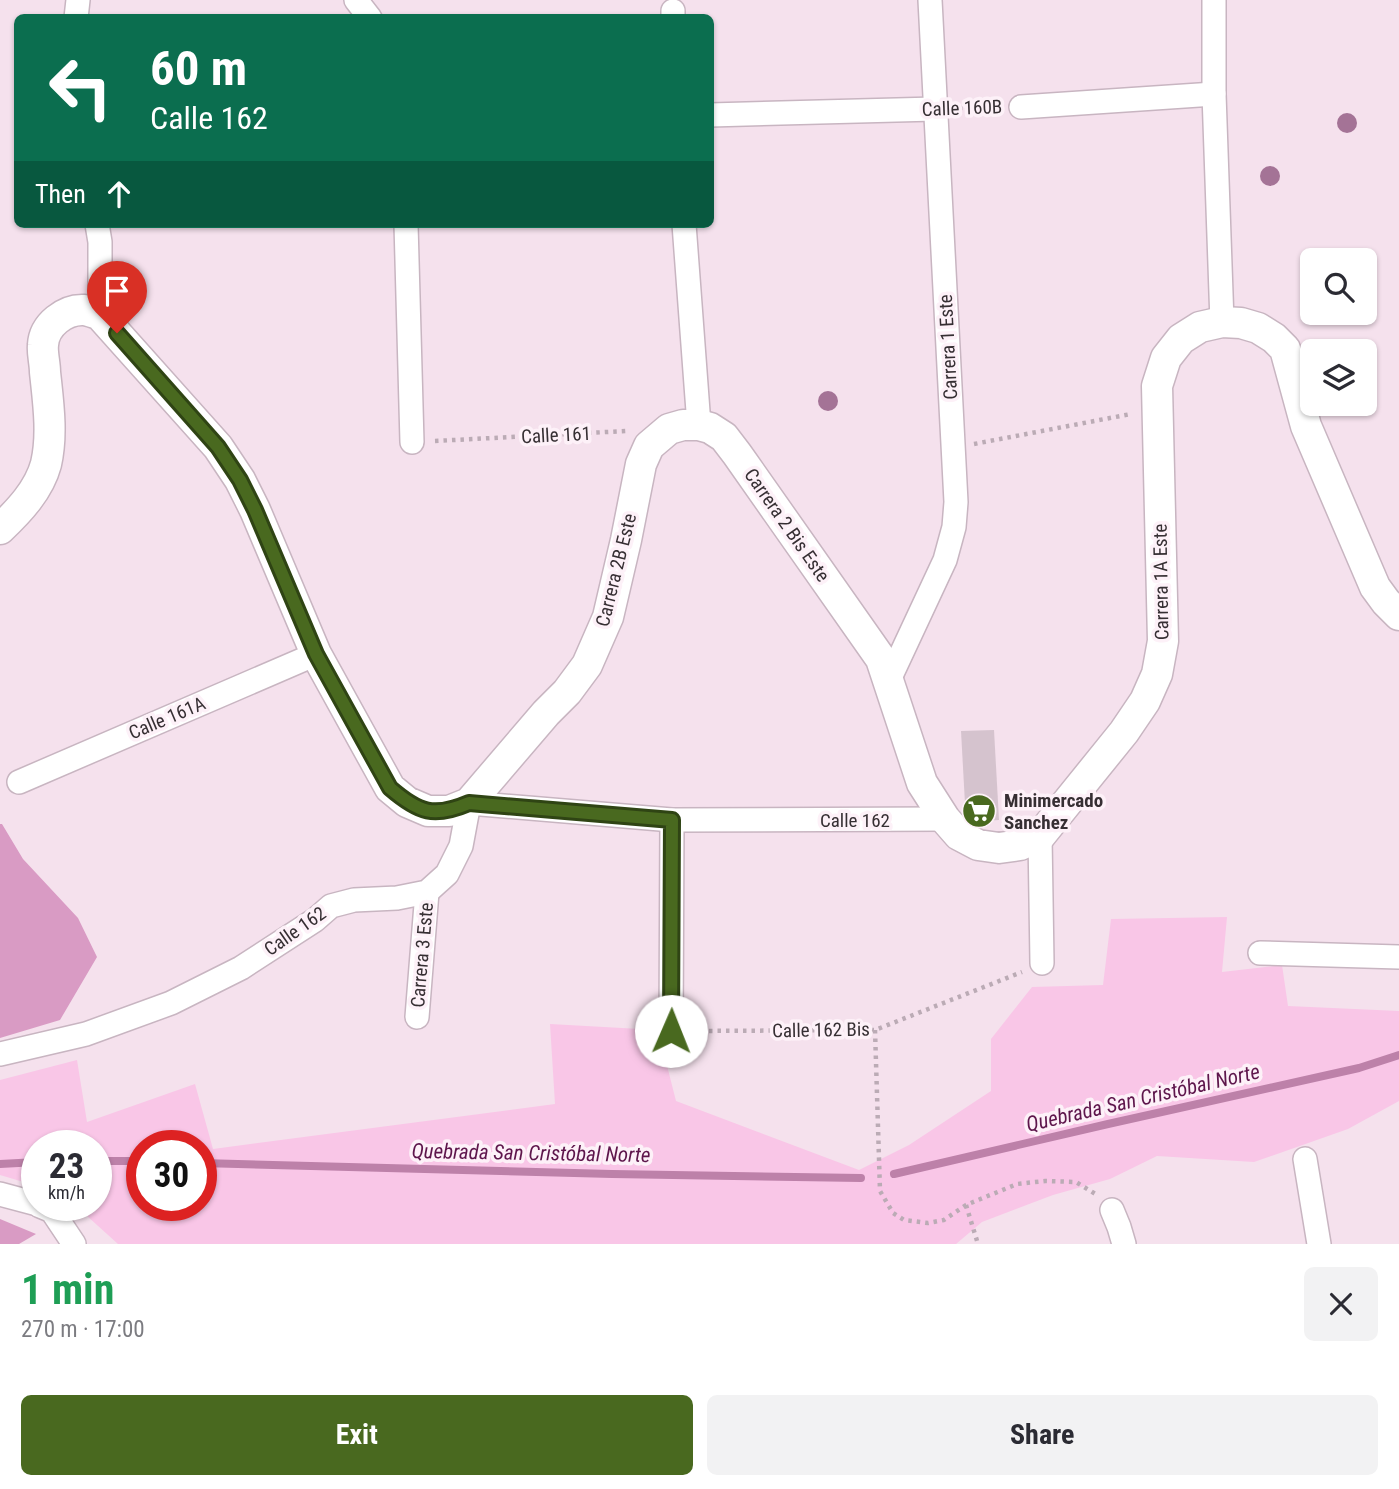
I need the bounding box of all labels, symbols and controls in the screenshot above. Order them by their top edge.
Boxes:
text: 60 m [150,40,247,97]
icon: left [35,42,126,133]
street label: Calle 160B [921,95,1003,121]
text: Calle 162 [150,99,268,137]
icon: ahead [100,175,138,213]
text: Then [35,179,86,209]
map controls [1300,248,1377,416]
button: search [1300,248,1377,325]
pin [87,261,147,333]
icon: arrive [98,272,136,310]
street label: Carrera 1 Este [934,294,962,400]
button: layers [1300,339,1377,416]
street label: Calle 161 [520,422,592,448]
street label: Carrera 2 Bis Este [739,464,835,586]
street label: Carrera 2B Este [591,511,641,629]
street label: Carrera 1A Este [1148,524,1174,640]
street label: Calle 161A [125,692,209,744]
place label: Minimercado Sanchez [1004,789,1103,834]
supermarket icon: Minimercado Sanchez [960,792,998,830]
street label: Calle 162 [820,809,890,832]
street label: Carrera 3 Este [406,901,438,1009]
street label: Calle 162 [260,902,330,960]
position arrow [634,994,708,1068]
street label: Calle 162 Bis [772,1018,870,1042]
water label: Quebrada San Cristóbal Norte [1024,1059,1262,1137]
speed limit sign: 30 [126,1130,217,1221]
water label: Quebrada San Cristóbal Norte [411,1139,651,1167]
text: 23 [49,1146,84,1187]
text: km/h [48,1182,85,1203]
text: 1 min [21,1265,114,1314]
button: close [1304,1267,1378,1341]
text: 270 m · 17:00 [21,1316,145,1343]
button: Exit [21,1395,693,1475]
button: Share [707,1395,1378,1475]

